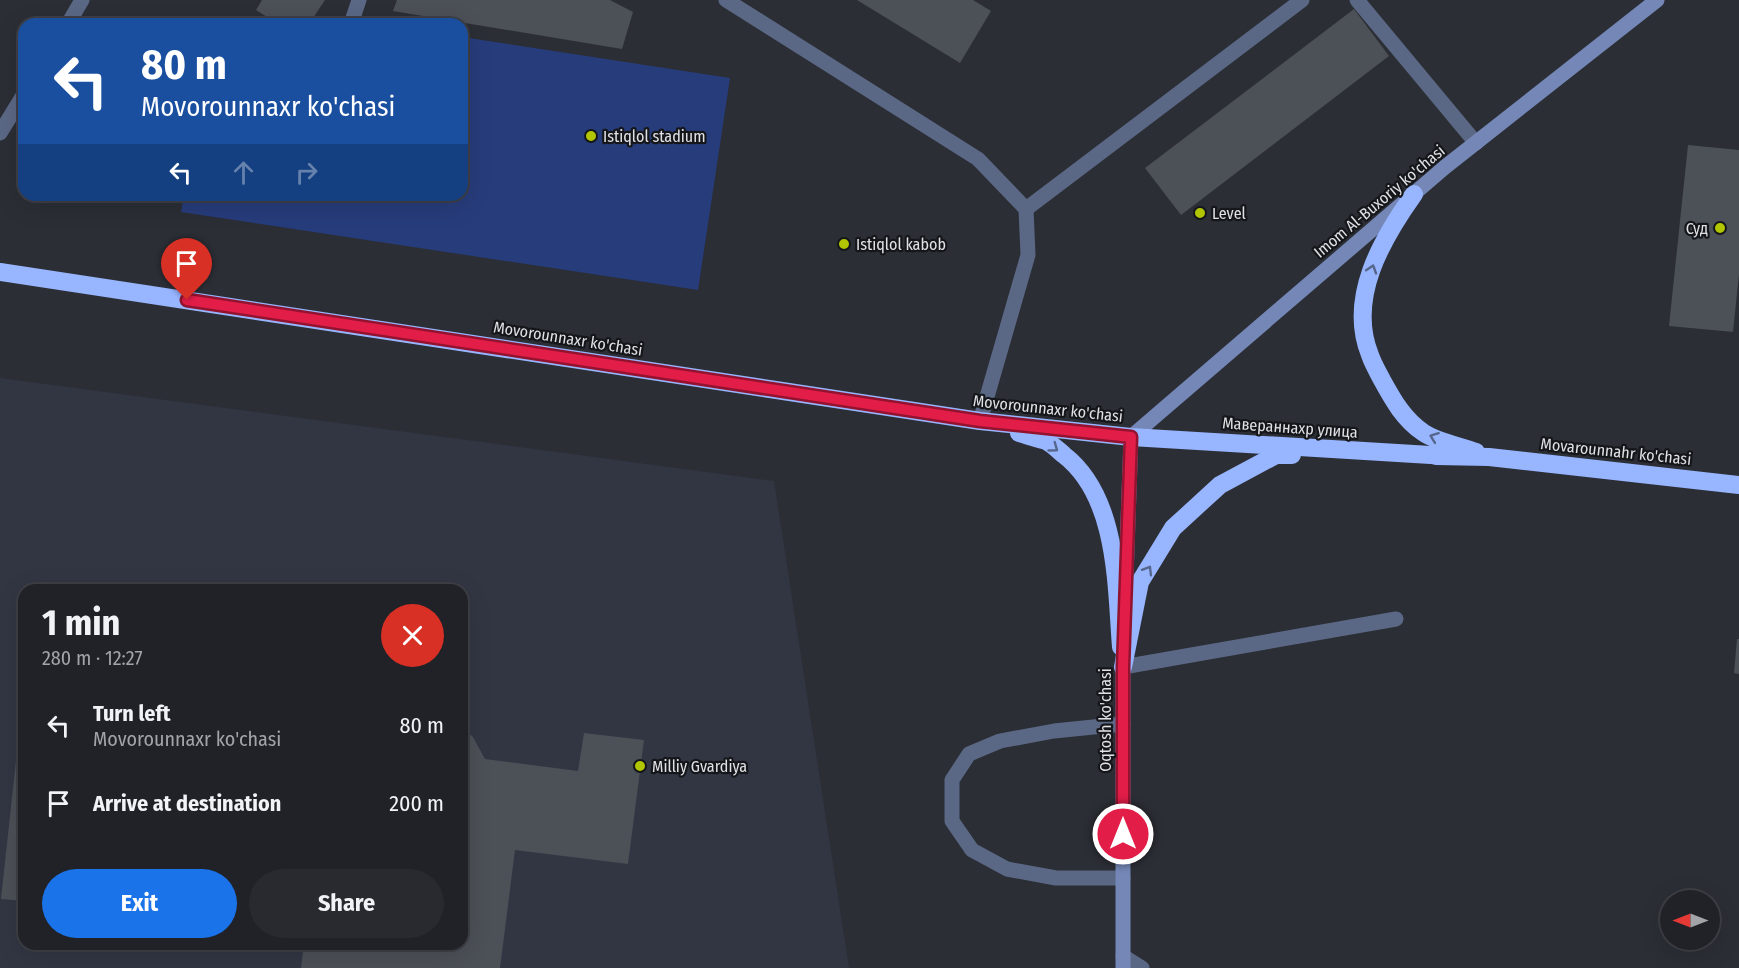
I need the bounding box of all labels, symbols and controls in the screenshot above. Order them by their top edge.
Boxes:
text: 80 m [141,40,227,90]
icon: left [42,42,120,120]
text: Movorounnaxr ko'chasi [141,91,395,123]
place label: Istiqlol stadium [603,127,705,146]
marker: Istiqlol stadium [584,129,598,143]
street label: Imom Al-Buxoriy ko'chasi [1310,141,1449,262]
icon: left [164,156,197,189]
icon: ahead [227,156,260,189]
icon: right [290,156,323,189]
place label: Level [1212,204,1246,223]
marker: Level [1193,206,1207,220]
place label: Суд [1686,219,1708,238]
marker: Суд [1713,221,1727,235]
place label: Istiqlol kabob [856,235,946,254]
marker: Istiqlol kabob [837,237,851,251]
pin [161,238,212,300]
icon: arrive [170,247,203,280]
one-way arrow [1365,264,1377,275]
street label: Movorounnaxr ko'chasi [492,317,644,360]
street label: Movorounnaxr ko'chasi [972,391,1124,426]
street label: Мавераннахр улица [1222,413,1358,442]
one-way arrow [1429,432,1440,444]
street label: Movarounnahr ko'chasi [1540,434,1692,469]
one-way arrow [1048,440,1059,451]
one-way arrow [1140,566,1152,576]
text: 1 min [42,601,120,645]
button: close [381,604,444,667]
text: 280 m · 12:27 [42,646,143,670]
street label: Oqtosh ko'chasi [1096,668,1115,772]
text: Turn left [93,700,171,727]
icon: left [42,709,75,742]
text: 80 m [399,712,444,739]
text: Movorounnaxr ko'chasi [93,727,281,751]
place label: Milliy Gvardiya [652,757,747,776]
marker: Milliy Gvardiya [633,759,647,773]
icon: arrive [42,787,75,820]
text: Arrive at destination [93,790,281,817]
text: 200 m [389,790,444,817]
position arrow [1091,802,1155,866]
button: Exit [42,869,237,938]
button: Share [249,869,444,938]
north arrow [1660,890,1720,950]
map controls [1660,890,1720,950]

